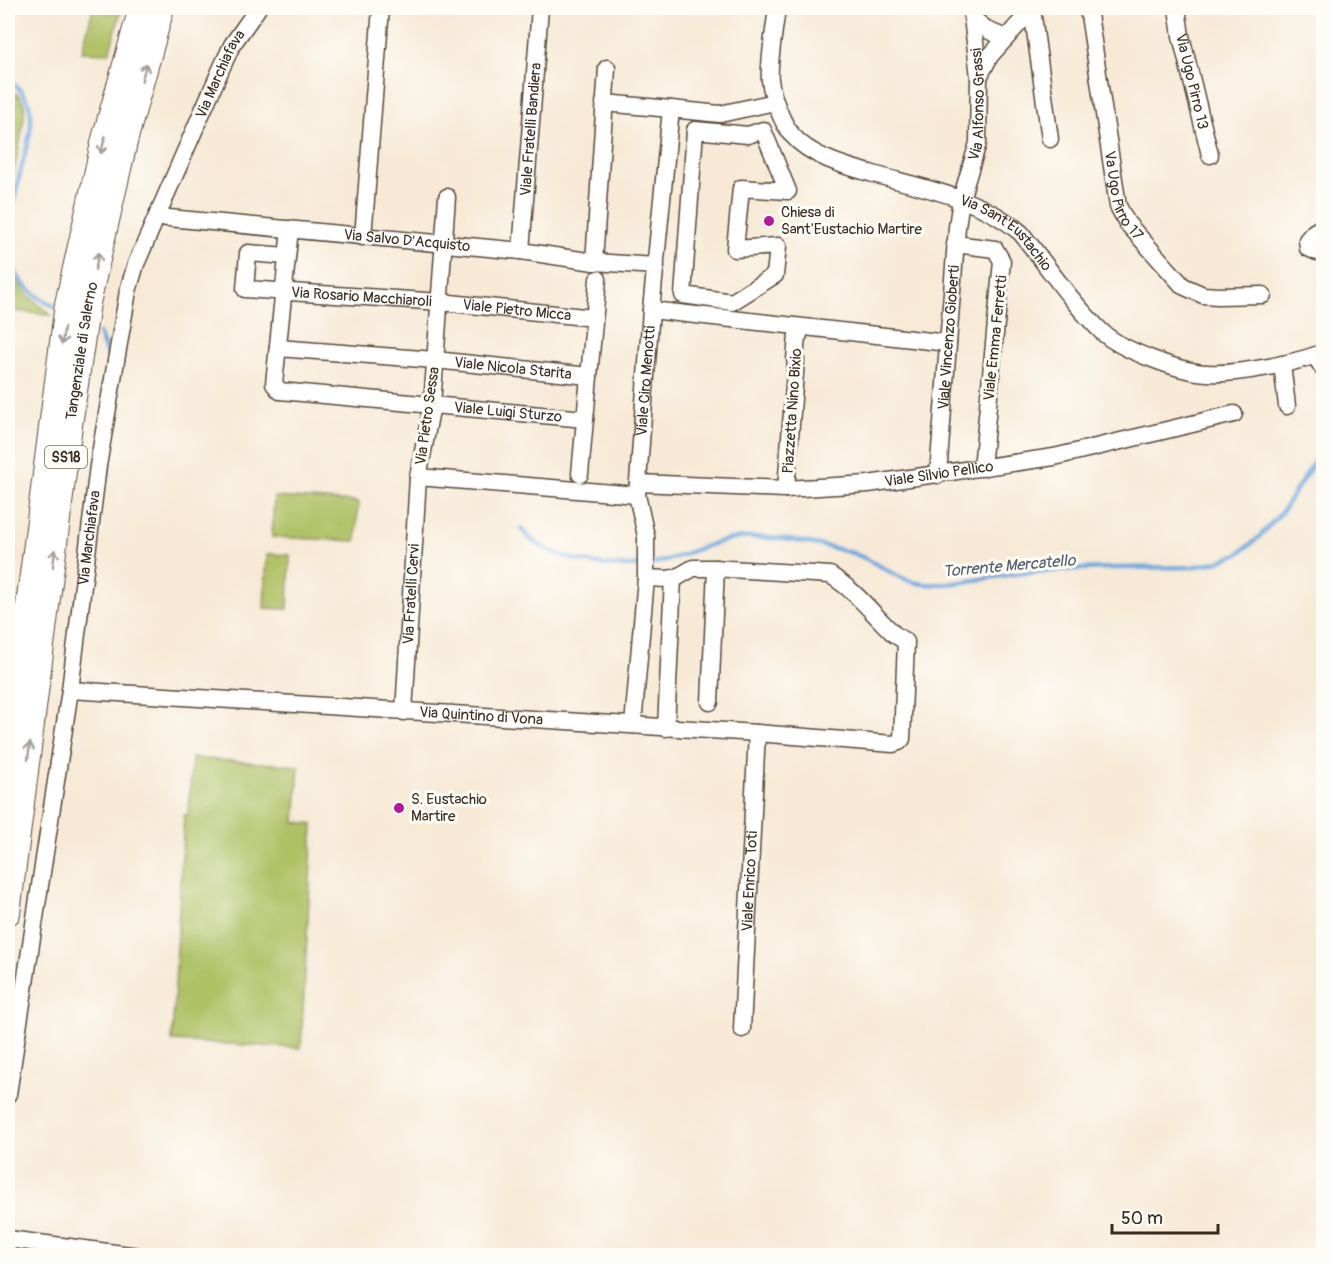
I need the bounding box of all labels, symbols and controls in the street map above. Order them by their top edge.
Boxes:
street label: Via Marchiafava [192,26,250,121]
street label: Via Ugo Pirro 13 [1171,32,1212,131]
street label: Via Alfonso Grassi [964,47,989,163]
street label: Viale Fratelli Bandiera [516,62,546,197]
one-way arrow [139,63,150,82]
one-way arrow [96,135,108,154]
street label: Va Ugo Pirro 17 [1100,150,1147,244]
street label: Via Sant'Eustachio [957,191,1056,275]
place label: Chiesa di Sant'Eustachio Martire [781,203,922,239]
marker: Chiesa di Sant'Eustachio Martire [762,214,776,228]
street label: Via Salvo D'Acquisto [343,225,471,256]
one-way arrow [92,252,104,271]
street label: Viale Vincenzo Gioberti [934,264,964,410]
street label: Viale Emma Ferretti [979,274,1012,402]
street label: Tangenziale di Salerno [62,280,103,421]
street label: Via Rosario Macchiaroli [290,283,433,311]
street label: Viale Pietro Micca [461,295,572,326]
one-way arrow [57,325,68,345]
street label: Viale Ciro Menotti [632,325,660,437]
street label: Piazzetta Nino Bixio [779,348,806,474]
street label: Viale Nicola Starita [453,353,573,384]
street label: Via Pietro Sessa [411,366,444,466]
street label: Viale Luigi Sturzo [453,398,563,427]
road number: SS18 [45,446,87,468]
street label: Viale Silvio Pellico [883,457,995,491]
street label: Via Marchiafava [74,489,105,587]
street label: Via Fratelli Cervi [399,543,424,645]
one-way arrow [48,548,59,568]
water label: Torrente Mercatello [942,550,1078,582]
street label: Via Quintino di Vona [419,703,544,730]
one-way arrow [24,742,35,762]
place label: S. Eustachio Martire [411,790,487,826]
marker: S. Eustachio Martire [392,801,406,815]
street label: Viale Enrico Toti [738,830,762,932]
scale bar [1112,1197,1218,1235]
text: 50 m [1121,1207,1163,1230]

